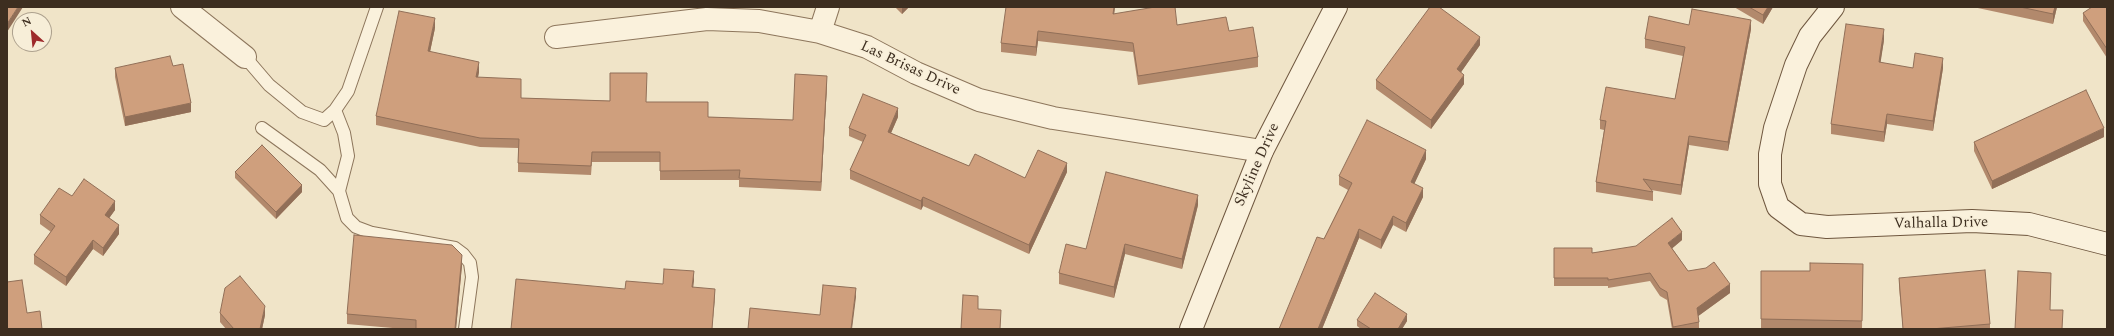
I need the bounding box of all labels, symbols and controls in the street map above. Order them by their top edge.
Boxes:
north arrow [12,12,52,52]
text: N [19,12,35,31]
street label: Las Brisas Drive [857,38,963,100]
street label: Skyline Drive [1232,121,1284,209]
street label: Valhalla Drive [1894,214,1988,234]

